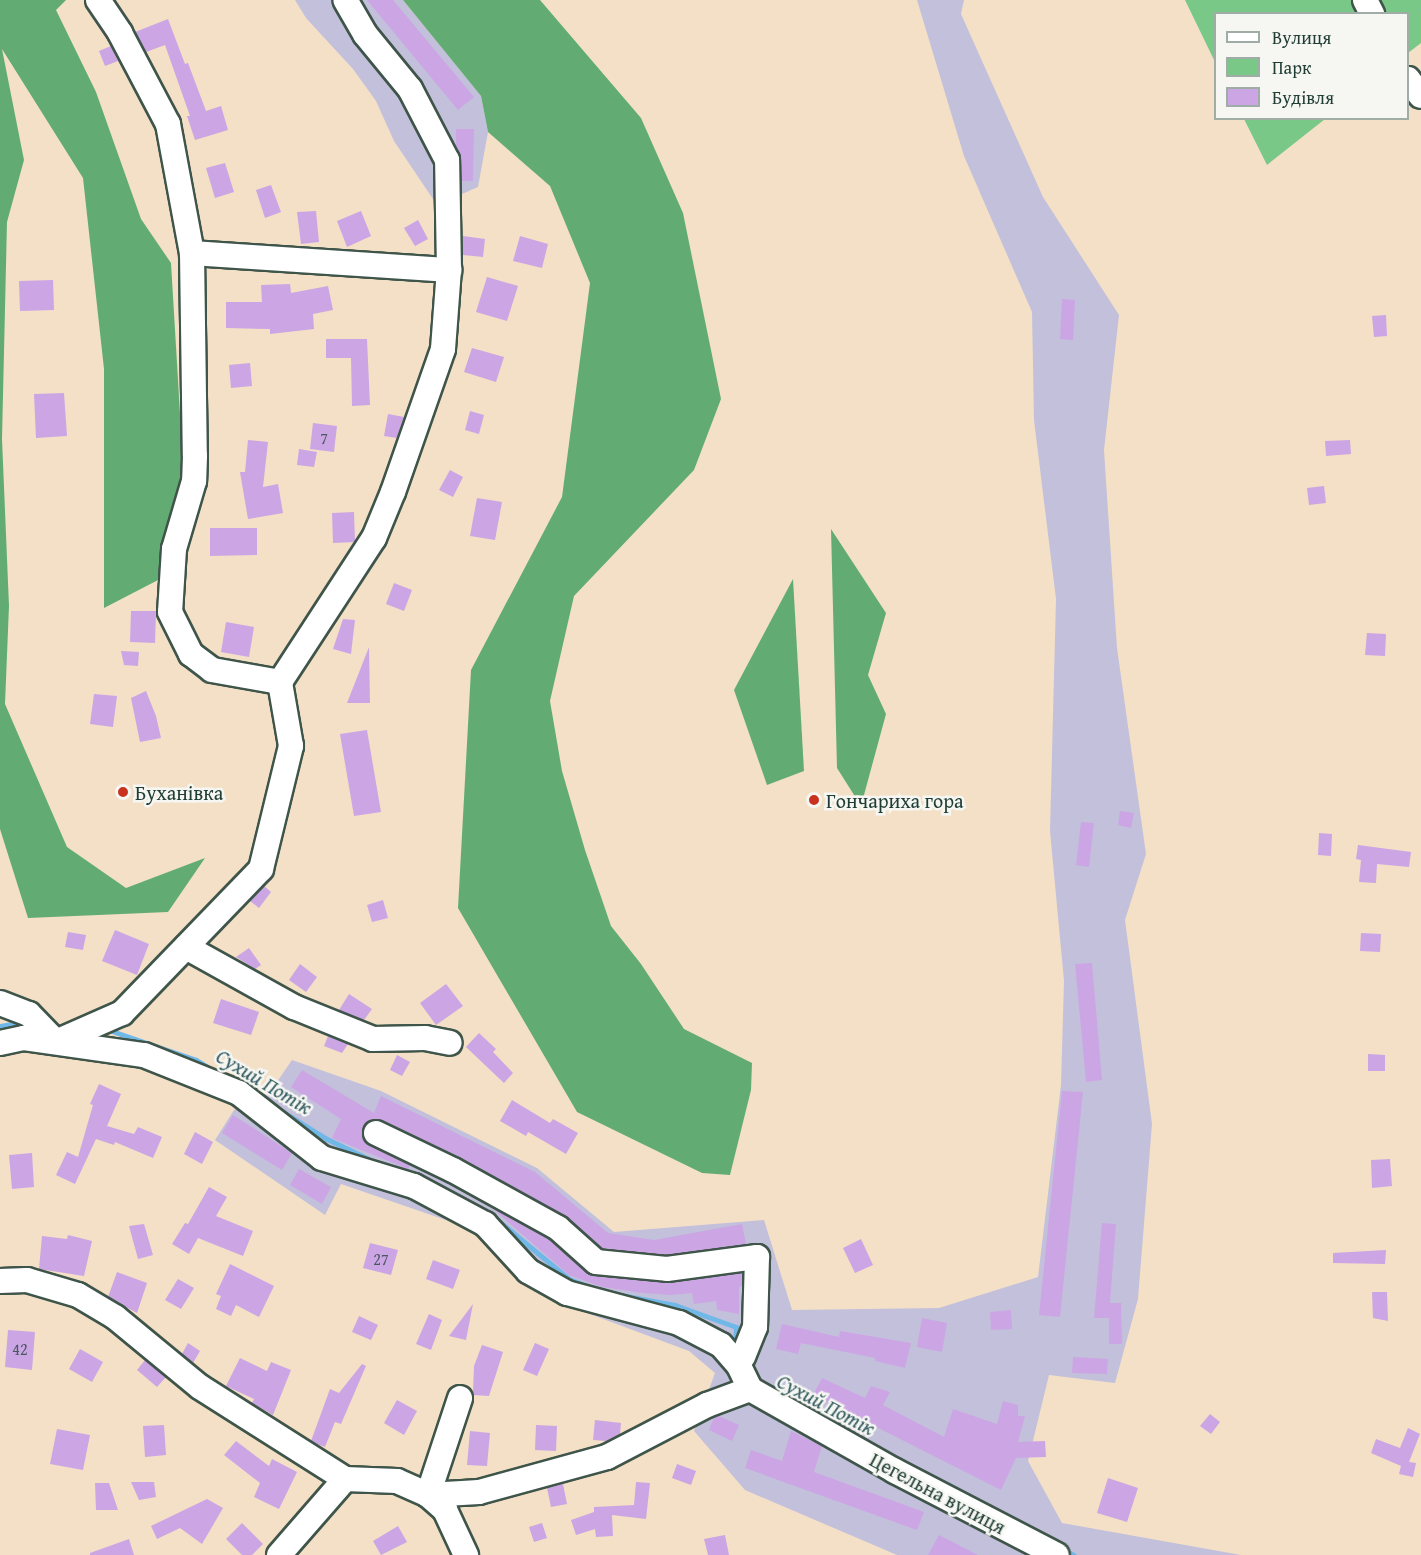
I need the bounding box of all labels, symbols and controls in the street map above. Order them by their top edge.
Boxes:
legend [1214,12,1409,120]
text: Вулиця [1272,24,1331,51]
text: Парк [1272,54,1311,81]
text: Будівля [1272,84,1334,111]
house number: 7 [320,428,328,448]
place label: Буханівка [135,780,223,804]
marker: Буханівка [116,785,130,799]
place label: Гончариха гора [826,788,963,812]
marker: Гончариха гора [807,793,821,807]
water label: Сухий Потік [211,1044,317,1120]
house number: 27 [373,1249,389,1269]
house number: 42 [12,1339,28,1359]
water label: Сухий Потік [773,1369,879,1441]
street label: Цегельна вулиця [866,1447,1010,1539]

